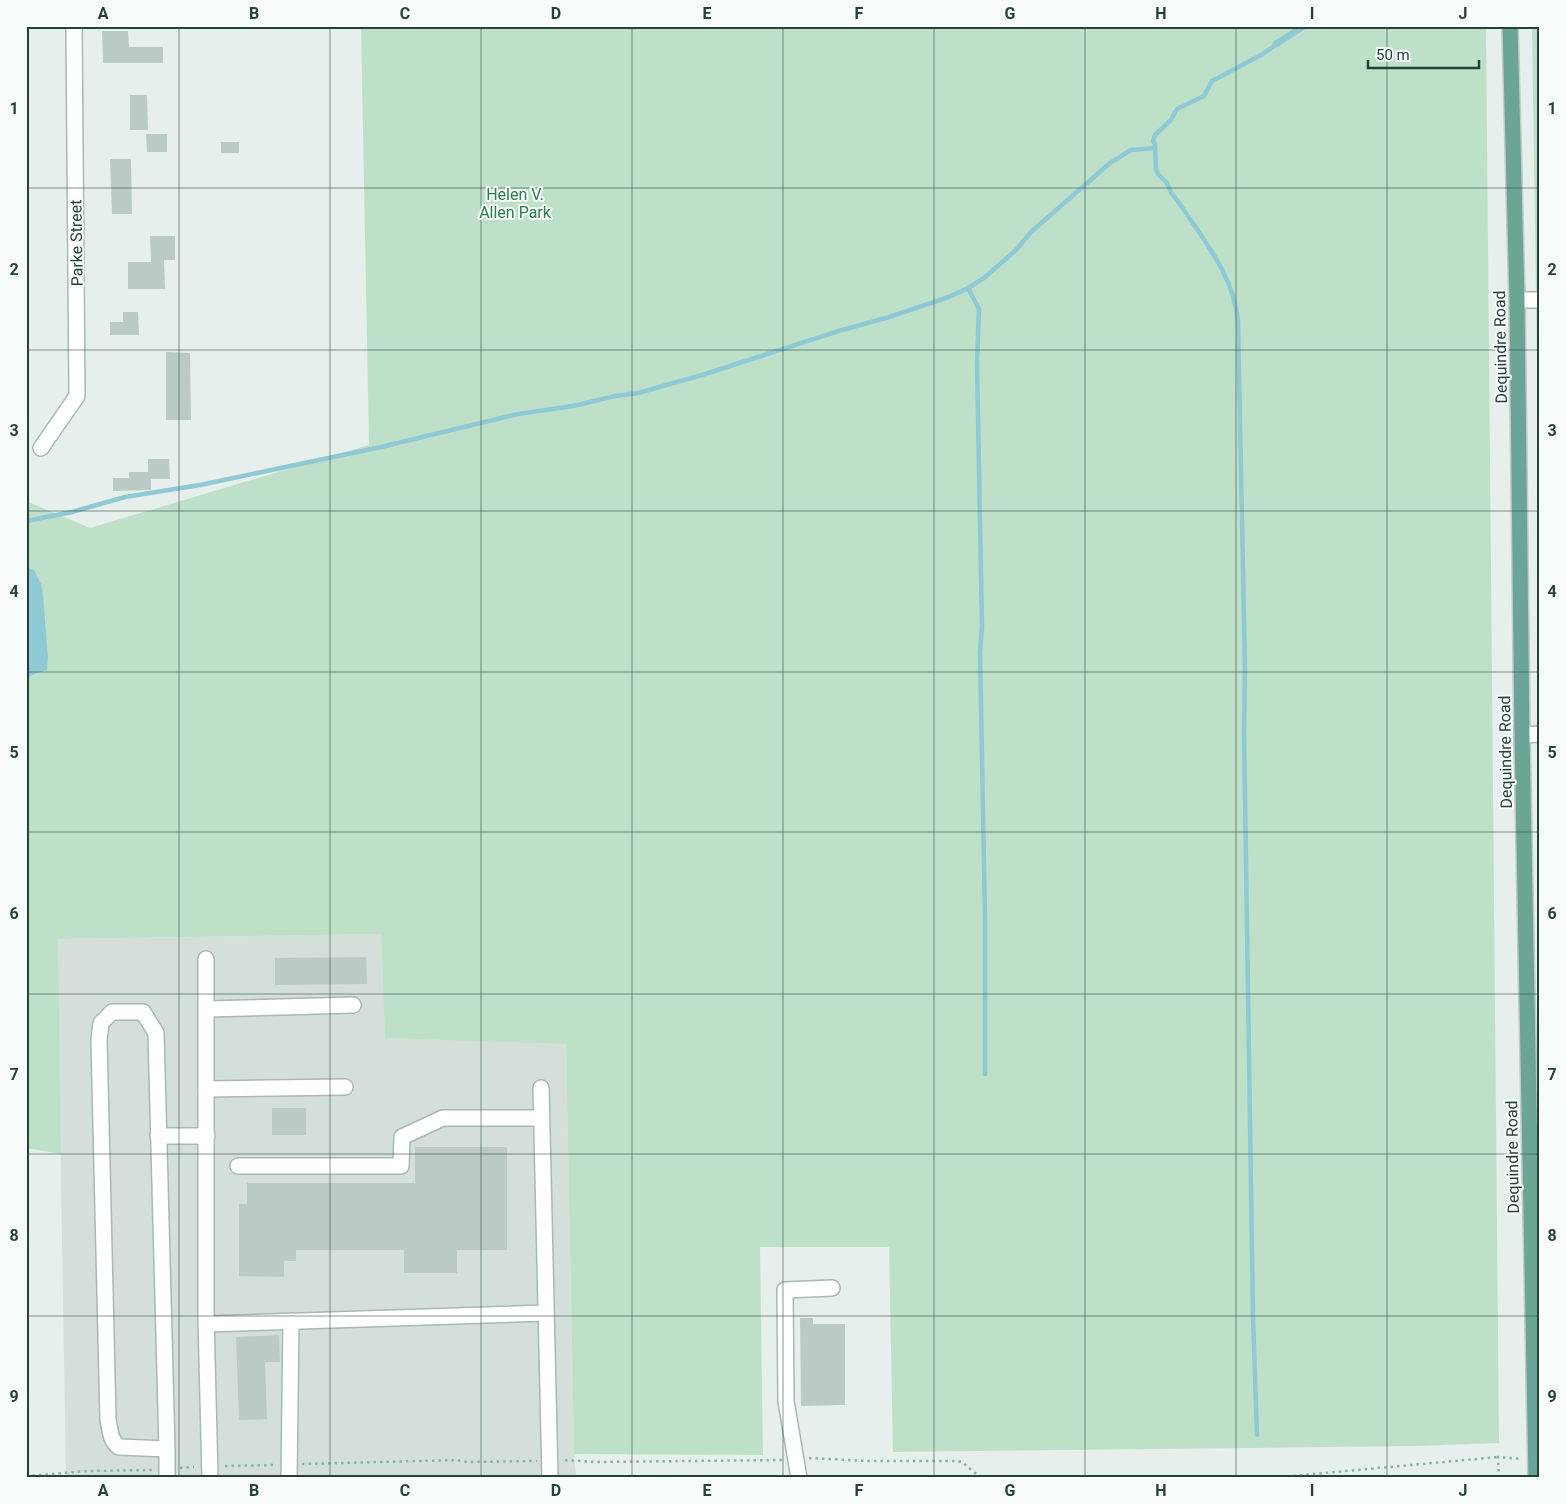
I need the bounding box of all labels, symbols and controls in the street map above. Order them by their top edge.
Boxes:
text: A [98,4,109,23]
text: B [249,4,259,23]
text: C [400,4,410,23]
text: D [551,4,561,23]
text: E [703,4,712,23]
text: F [855,4,864,23]
text: G [1005,4,1016,23]
text: H [1155,4,1167,23]
text: I [1310,4,1314,23]
text: J [1459,4,1467,23]
scale bar [1368,38,1480,70]
text: 50 m [1376,46,1410,64]
text: 1 [9,99,19,118]
text: 1 [1547,99,1557,118]
park label: Helen V. Allen Park [479,185,552,222]
street label: Parke Street [66,199,87,287]
text: 2 [9,260,19,279]
text: 2 [1547,260,1557,279]
street label: Dequindre Road [1490,290,1511,404]
text: 3 [9,421,19,440]
text: 3 [1547,421,1557,440]
text: 4 [9,582,19,601]
text: 4 [1547,582,1557,601]
street label: Dequindre Road [1495,695,1516,809]
text: 5 [9,743,19,762]
text: 5 [1547,743,1557,762]
text: 6 [9,904,19,923]
text: 6 [1547,904,1557,923]
text: 7 [9,1065,19,1084]
text: 7 [1547,1065,1557,1084]
street label: Dequindre Road [1502,1100,1523,1214]
text: 8 [9,1226,19,1245]
text: 8 [1547,1226,1557,1245]
text: 9 [9,1387,19,1406]
text: 9 [1547,1387,1557,1406]
text: A [98,1481,109,1500]
text: B [249,1481,259,1500]
text: C [400,1481,410,1500]
text: D [551,1481,561,1500]
text: E [703,1481,712,1500]
text: F [855,1481,864,1500]
text: G [1005,1481,1016,1500]
text: H [1155,1481,1167,1500]
text: I [1310,1481,1314,1500]
text: J [1459,1481,1467,1500]

